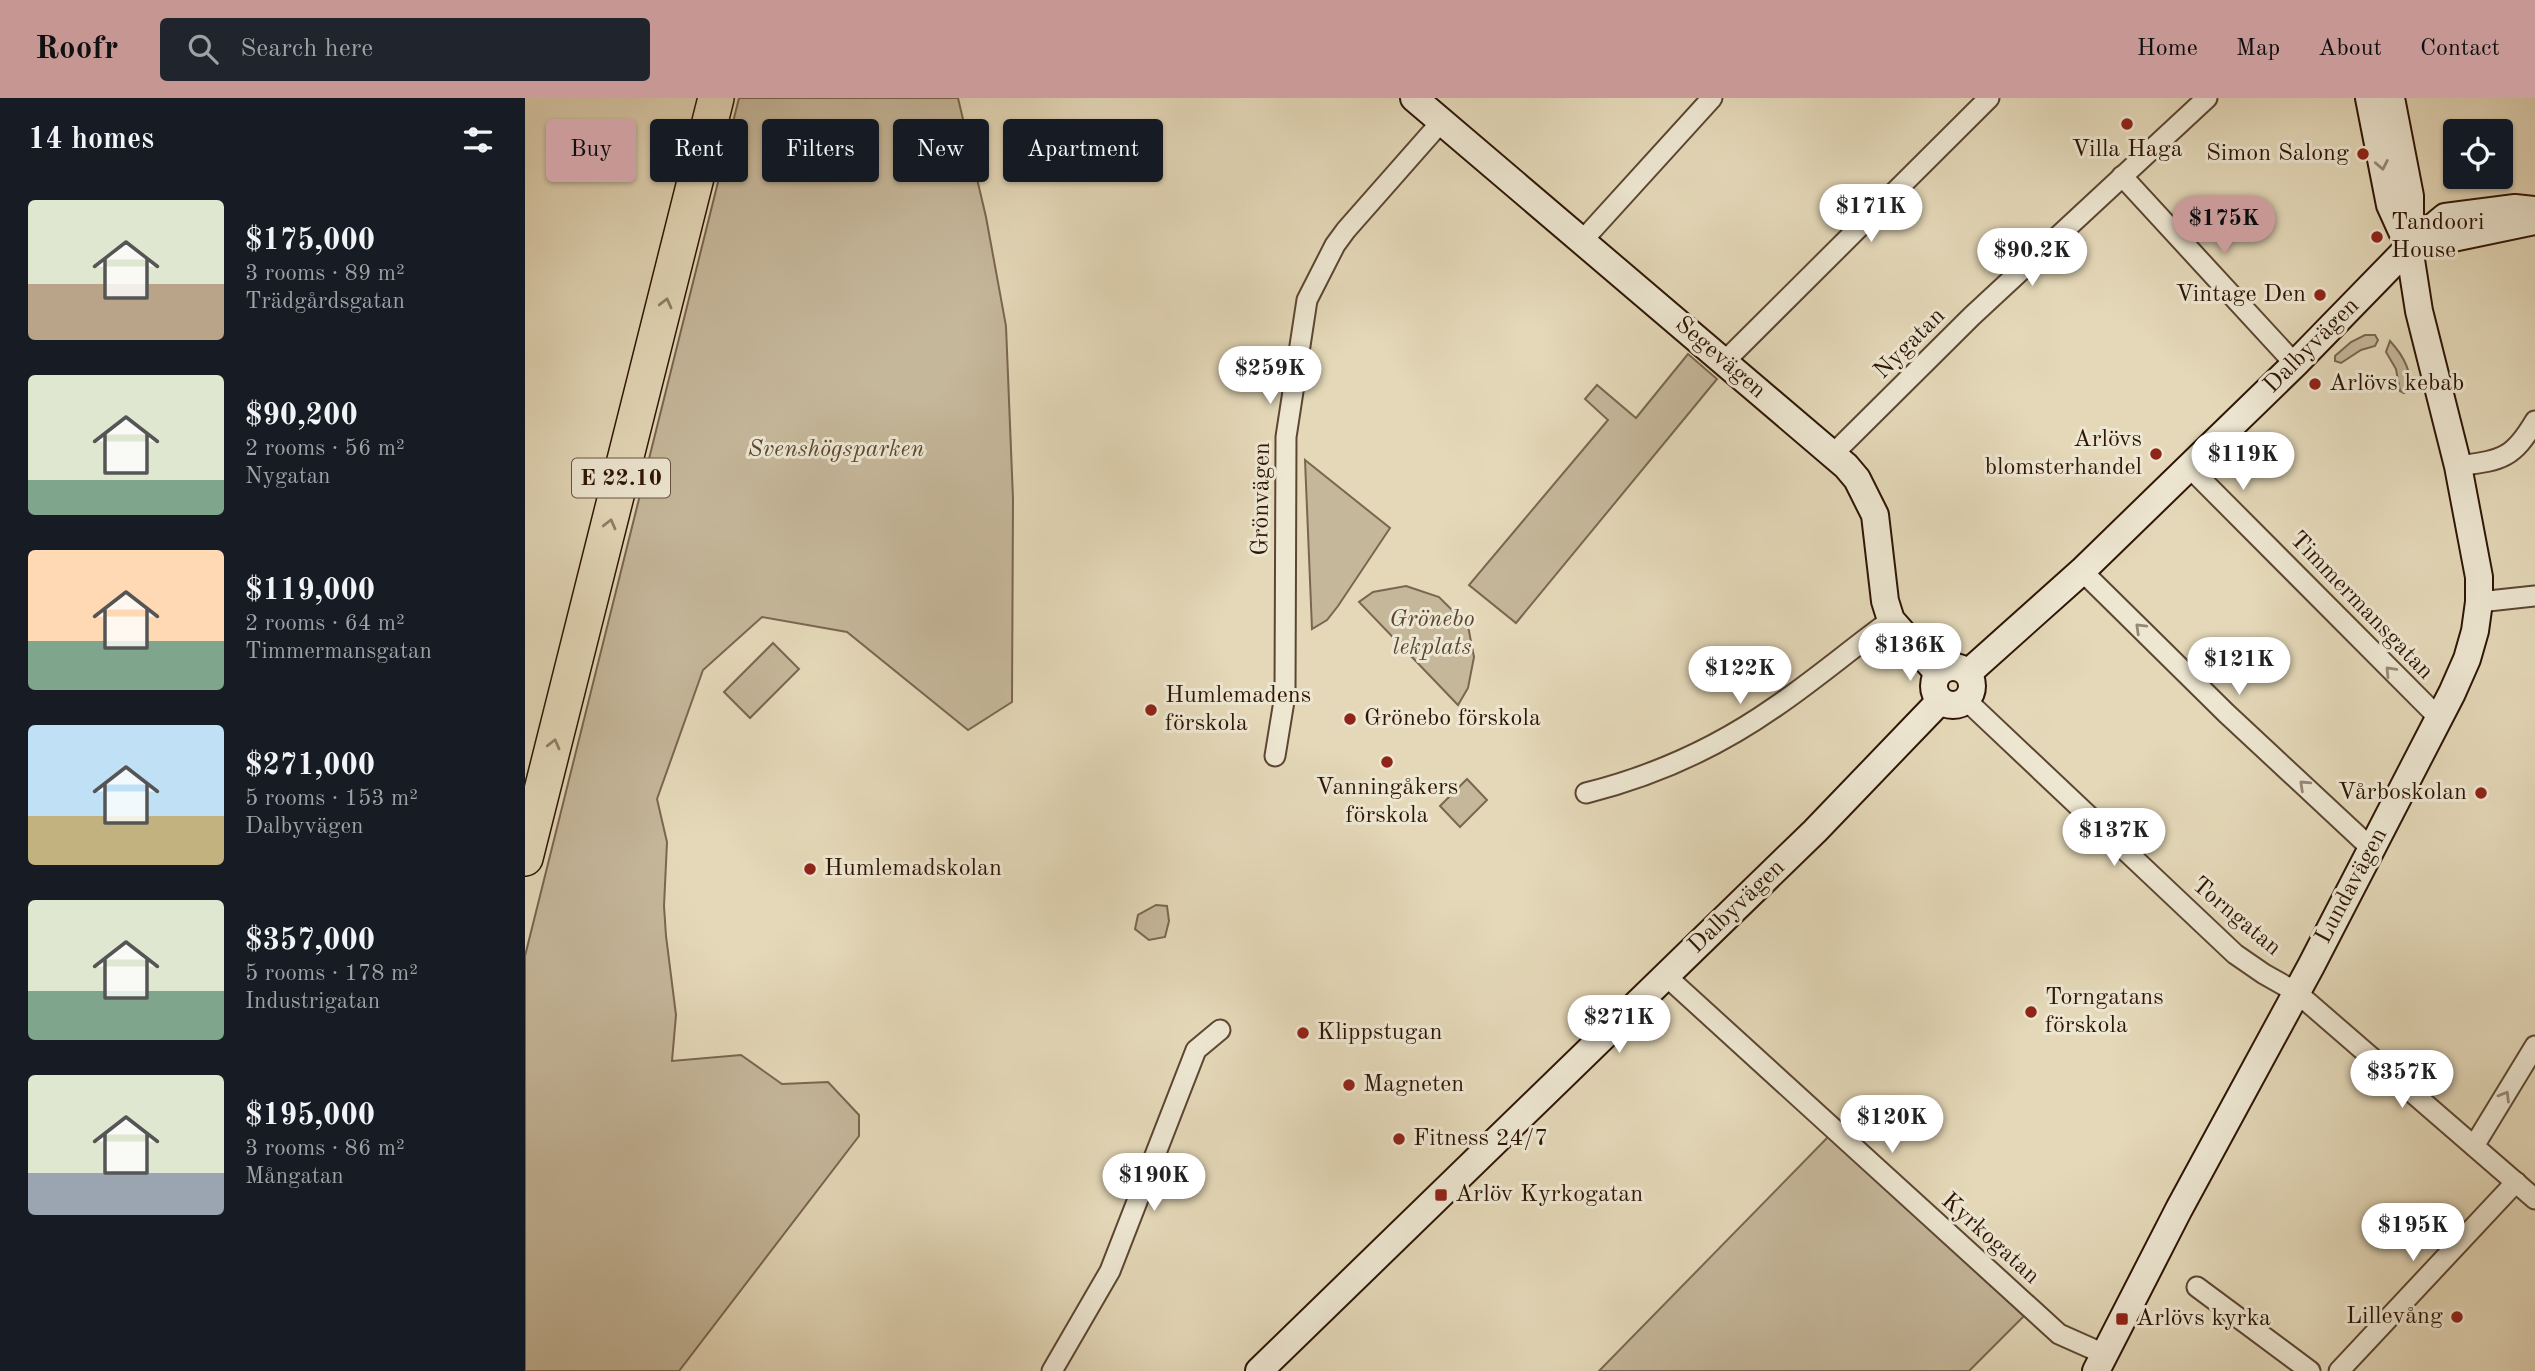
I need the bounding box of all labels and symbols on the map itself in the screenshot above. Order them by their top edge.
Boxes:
marker: Villa Haga [2119,116,2135,132]
place label: Villa Haga [2071,138,2183,162]
place label: Simon Salong [2206,142,2349,166]
marker: Simon Salong [2355,146,2371,162]
one-way arrow [2374,159,2389,171]
pin: $171K [1822,184,1920,244]
pin: $175K [2175,197,2273,256]
place label: Tandoori House [2391,211,2484,263]
pin: $90.2K [1975,228,2089,288]
marker: Tandoori House [2369,229,2385,245]
place label: Vintage Den [2175,283,2306,307]
marker: Vintage Den [2312,287,2328,303]
street label: Dalbyvägen [2260,294,2364,398]
one-way arrow [658,298,672,310]
street label: Nygatan [1870,304,1950,384]
street label: Segevägen [1670,312,1770,404]
pin: $259K [1221,346,1319,406]
place label: Arlövs kebab [2329,372,2464,396]
marker: Arlövs kebab [2307,376,2323,392]
place label: Arlövs blomsterhandel [1985,428,2142,480]
pin: $119K [2194,432,2292,492]
park label: Svenshögsparken [748,438,924,462]
street label: Grönvägen [1249,442,1275,556]
marker: Arlövs blomsterhandel [2148,446,2164,462]
road number: E 22.10 [572,458,670,498]
one-way arrow [602,518,616,530]
street label: Timmermansgatan [2285,528,2437,684]
park label: Grönebo lekplats [1389,608,1475,660]
pin: $136K [1861,624,1959,683]
one-way arrow [2135,624,2148,637]
pin: $121K [2190,638,2288,697]
pin: $122K [1691,646,1789,706]
one-way arrow [2385,666,2398,679]
place label: Humlemadens förskola [1165,684,1311,736]
marker: Humlemadens förskola [1143,702,1159,718]
place label: Grönebo förskola [1364,707,1541,731]
marker: Grönebo förskola [1342,711,1358,727]
one-way arrow [546,739,560,751]
marker: Vanningåkers förskola [1379,754,1395,770]
place label: Vanningåkers förskola [1316,776,1458,828]
one-way arrow [2299,781,2312,794]
place label: Vårboskolan [2338,781,2467,805]
marker: Vårboskolan [2473,785,2489,801]
pin: $137K [2065,808,2163,868]
street label: Lundavägen [2312,824,2392,948]
street label: Dalbyvägen [1684,855,1790,959]
place label: Humlemadskolan [824,857,1002,881]
marker: Humlemadskolan [802,861,818,877]
street label: Torngatan [2187,873,2285,961]
place label: Torngatans förskola [2045,986,2164,1038]
pin: $271K [1570,996,1668,1055]
marker: Torngatans förskola [2023,1004,2039,1020]
place label: Klippstugan [1317,1021,1442,1045]
marker: Klippstugan [1295,1025,1311,1041]
pin: $357K [2353,1051,2451,1110]
place label: Magneten [1363,1073,1464,1097]
marker: Magneten [1341,1077,1357,1093]
one-way arrow [2496,1091,2509,1104]
pin: $120K [1843,1096,1941,1155]
place label: Fitness 24/7 [1413,1127,1548,1151]
marker: Fitness 24/7 [1391,1131,1407,1147]
pin: $190K [1105,1154,1203,1213]
place label: Arlöv Kyrkogatan [1455,1183,1643,1207]
marker: Arlöv Kyrkogatan [1433,1187,1449,1203]
street label: Kyrkogatan [1936,1189,2044,1289]
pin: $195K [2364,1204,2462,1263]
place label: Lillevång [2346,1305,2443,1329]
place label: Arlövs kyrka [2136,1307,2271,1331]
marker: Lillevång [2449,1309,2465,1325]
marker: Arlövs kyrka [2114,1311,2130,1327]

